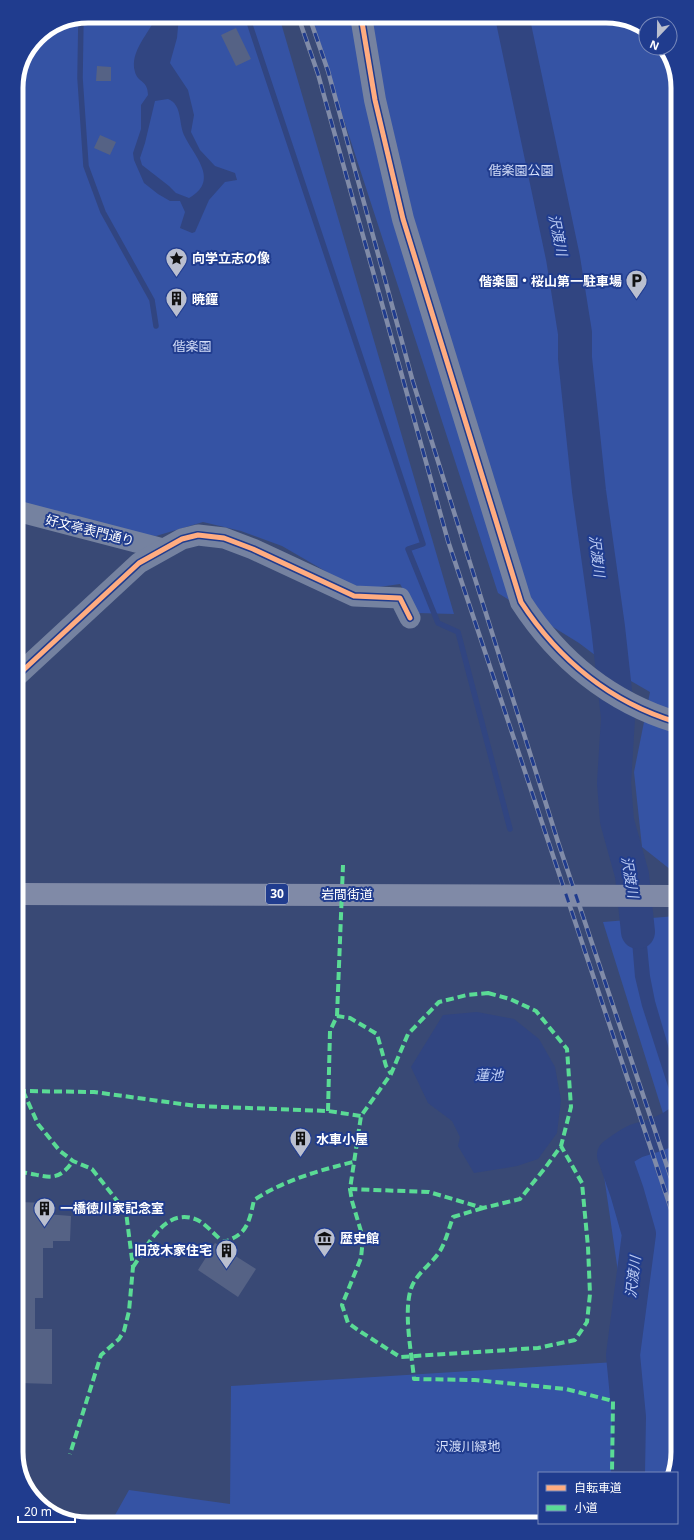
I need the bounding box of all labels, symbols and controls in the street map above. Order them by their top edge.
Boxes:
north arrow [638,16,678,56]
text: N [647,37,661,54]
park label: 偕楽園公園 [488,161,554,179]
water label: 沢渡川 [545,212,573,259]
place icon: 向学立志の像 [164,245,190,278]
place label: 向学立志の像 [192,249,270,267]
parking icon: 偕楽園・桜山第一駐車場 [624,268,650,301]
place label: 偕楽園・桜山第一駐車場 [479,272,622,290]
building icon: 暁鐘 [163,286,189,319]
place label: 暁鐘 [192,290,218,308]
park label: 偕楽園 [172,337,212,355]
street label: 好文亭表門通り [44,510,136,550]
water label: 沢渡川 [586,534,610,580]
water label: 沢渡川 [617,855,644,901]
road number: 30 [266,884,288,904]
street label: 岩間街道 [321,885,373,903]
water label: 蓮池 [475,1065,505,1084]
building icon: 水車小屋 [287,1126,313,1159]
place label: 水車小屋 [316,1130,368,1148]
building icon: 一橋徳川家記念室 [32,1195,58,1228]
place label: 一橋徳川家記念室 [60,1199,164,1217]
museum icon: 歴史館 [311,1225,337,1258]
place label: 歴史館 [340,1229,379,1247]
building icon: 旧茂木家住宅 [214,1237,240,1270]
place label: 旧茂木家住宅 [134,1241,212,1259]
water label: 沢渡川 [621,1253,645,1299]
park label: 沢渡川緑地 [435,1437,501,1455]
legend [538,1472,678,1524]
text: 自転車道 [574,1479,622,1496]
scale bar [18,1498,75,1524]
text: 小道 [574,1499,598,1516]
text: 20 m [24,1503,52,1520]

